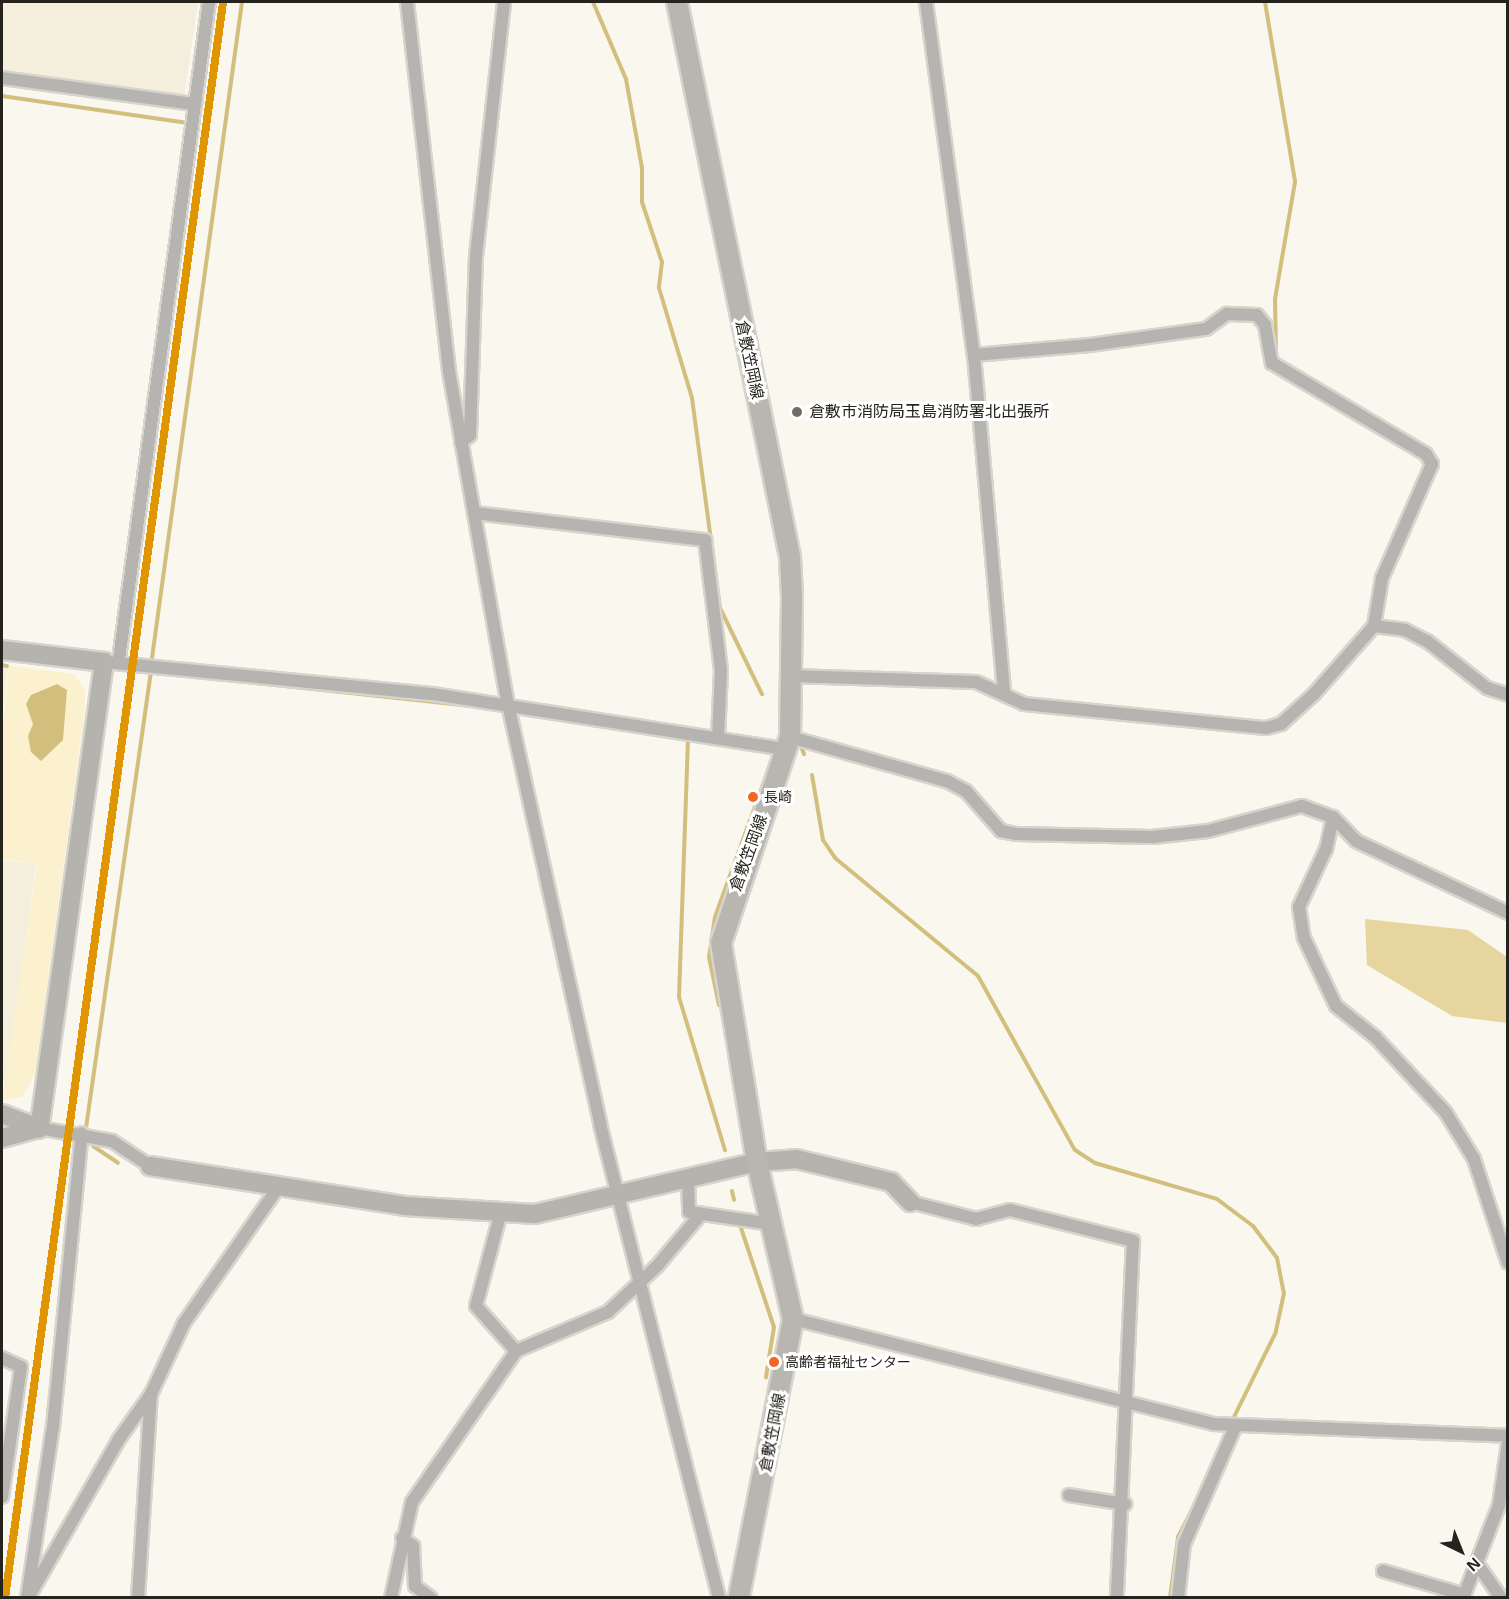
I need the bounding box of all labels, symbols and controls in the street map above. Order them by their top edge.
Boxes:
street label: 倉敷笠岡線 [731,319,767,401]
place label: 倉敷市消防局玉島消防署北出張所 [809,402,1049,422]
marker: 倉敷市消防局玉島消防署北出張所 [790,405,804,419]
place label: 長崎 [764,789,792,805]
marker: 長崎 [747,791,759,803]
street label: 倉敷笠岡線 [726,812,772,894]
place label: 高齢者福祉センター [785,1354,911,1370]
marker: 高齢者福祉センター [768,1356,780,1368]
street label: 倉敷笠岡線 [756,1392,790,1474]
north arrow [1431,1521,1491,1581]
text: N [1464,1554,1484,1575]

